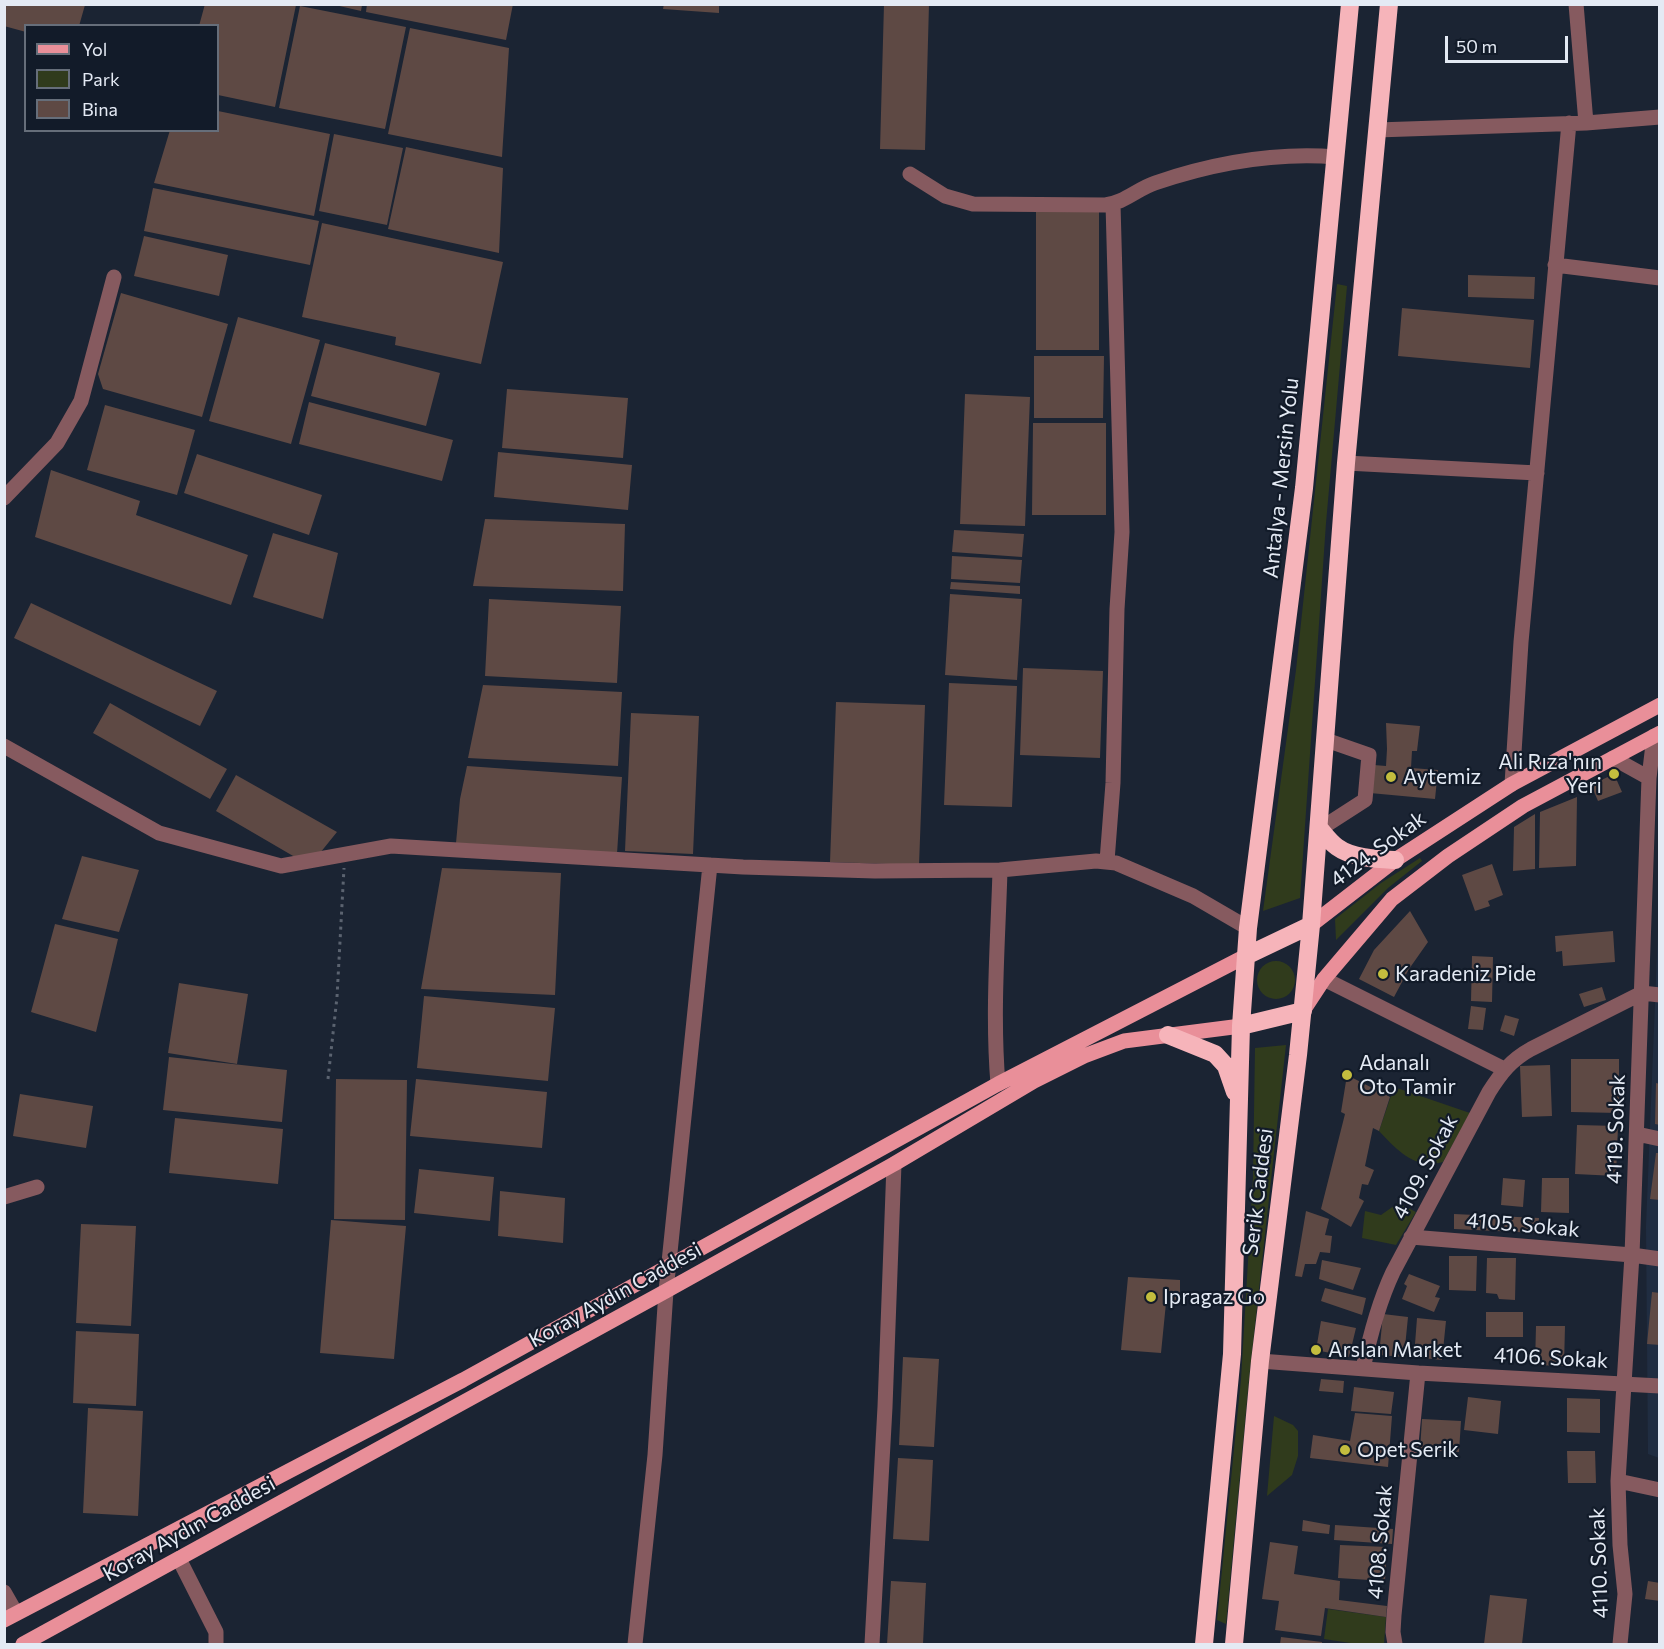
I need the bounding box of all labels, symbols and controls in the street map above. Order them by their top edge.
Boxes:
legend [24,24,219,132]
scale bar [1448,24,1571,62]
text: 50 m [1456,35,1497,57]
text: Yol [82,38,107,60]
text: Park [82,68,120,90]
text: Bina [82,98,118,120]
street label: Antalya - Mersin Yolu [1258,376,1304,580]
place label: Ali Rıza'nın Yeri [1498,749,1602,799]
place label: Aytemiz [1403,764,1481,790]
marker: Ali Rıza'nın Yeri [1607,767,1621,781]
marker: Aytemiz [1384,770,1398,784]
street label: 4124. Sokak [1325,806,1431,892]
place label: Karadeniz Pide [1395,961,1536,987]
marker: Karadeniz Pide [1376,967,1390,981]
place label: Adanalı Oto Tamir [1359,1050,1456,1100]
marker: Adanalı Oto Tamir [1340,1068,1354,1082]
street label: 4119. Sokak [1601,1074,1631,1184]
street label: 4109. Sokak [1387,1110,1463,1224]
street label: Serik Caddesi [1238,1127,1278,1257]
street label: 4105. Sokak [1465,1207,1581,1243]
street label: Koray Aydın Caddesi [524,1237,706,1353]
place label: Ipragaz Go [1163,1284,1265,1310]
marker: Ipragaz Go [1144,1290,1158,1304]
place label: Arslan Market [1328,1337,1462,1363]
street label: 4106. Sokak [1493,1342,1609,1374]
marker: Arslan Market [1309,1343,1323,1357]
place label: Opet Serik [1357,1437,1459,1463]
marker: Opet Serik [1338,1443,1352,1457]
street label: Koray Aydın Caddesi [98,1471,280,1587]
street label: 4108. Sokak [1362,1484,1398,1600]
street label: 4110. Sokak [1584,1507,1614,1619]

